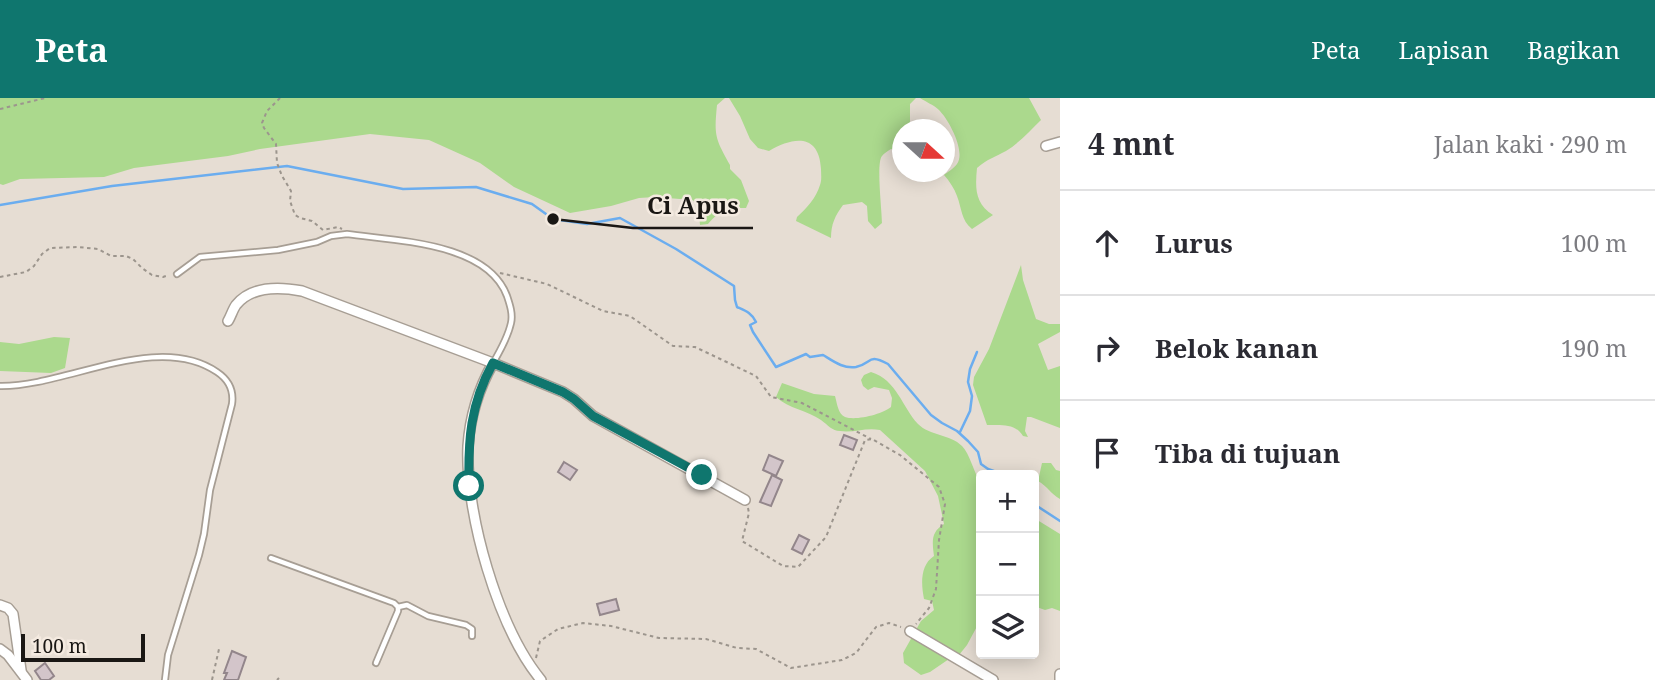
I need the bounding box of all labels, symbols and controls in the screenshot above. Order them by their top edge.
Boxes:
text: Peta [35,27,108,72]
text: Peta [1311,33,1360,66]
text: Lapisan [1398,33,1489,66]
text: Bagikan [1527,33,1620,66]
north arrow [892,119,955,182]
text: 4 mnt [1088,123,1175,164]
text: Jalan kaki · 290 m [1434,128,1627,160]
callout: Ci Apus [633,183,753,228]
text: Ci Apus [647,188,739,221]
icon: ahead [1088,224,1126,262]
text: Lurus [1155,225,1233,261]
text: 100 m [1561,227,1627,259]
icon: right [1088,329,1126,367]
text: Belok kanan [1155,330,1318,366]
text: 190 m [1561,332,1627,364]
icon: arrive [1088,434,1126,472]
text: Tiba di tujuan [1155,435,1340,471]
route end [686,459,717,490]
route start [453,470,484,501]
map controls [976,470,1039,659]
button: + [976,470,1039,533]
button: − [976,533,1039,596]
button: layers [976,596,1039,659]
scale bar [21,631,145,663]
text: 100 m [32,633,87,659]

